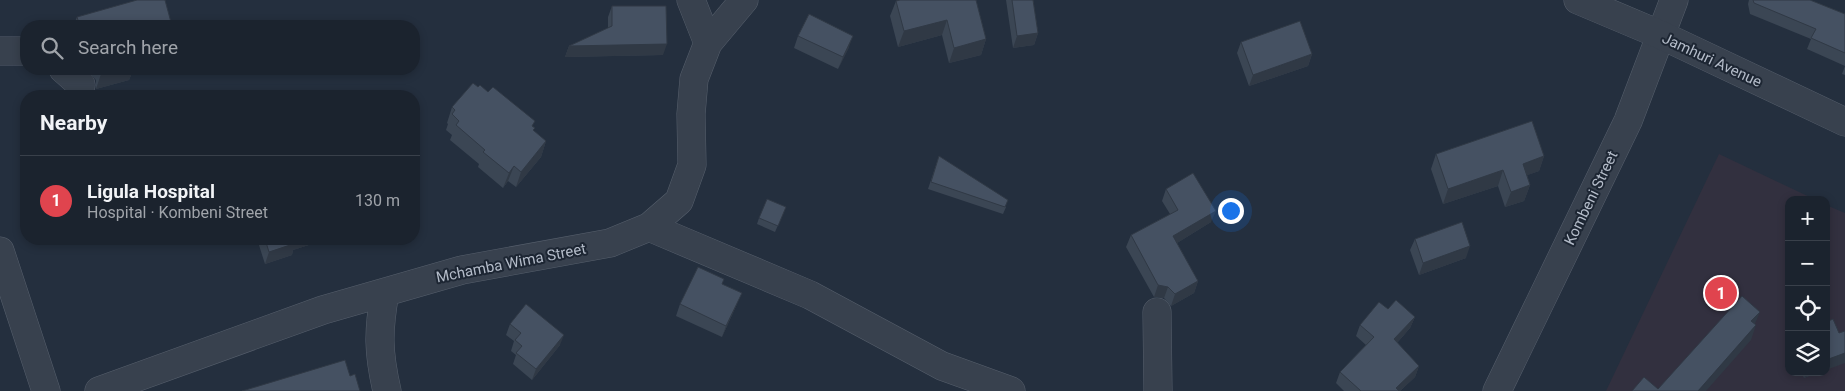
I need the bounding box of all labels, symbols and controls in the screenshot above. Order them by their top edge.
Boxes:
search box [20,20,420,75]
street label: Jamhuri Avenue [1659,29,1765,91]
icon: search [38,34,66,62]
text: Search here [78,36,178,59]
text: Nearby [40,111,107,135]
street label: Kombeni Street [1560,148,1622,248]
text: Ligula Hospital [87,180,215,203]
text: 1 [51,191,61,210]
text: 130 m [355,191,400,210]
map controls [1785,196,1830,376]
button: + [1785,196,1830,241]
your location [1218,198,1244,224]
text: Hospital · Kombeni Street [87,203,268,222]
street label: Mchamba Wima Street [434,240,588,286]
button: − [1785,241,1830,286]
pin: 1 [1705,274,1737,312]
button: locate [1785,286,1830,331]
button: layers [1785,331,1830,376]

